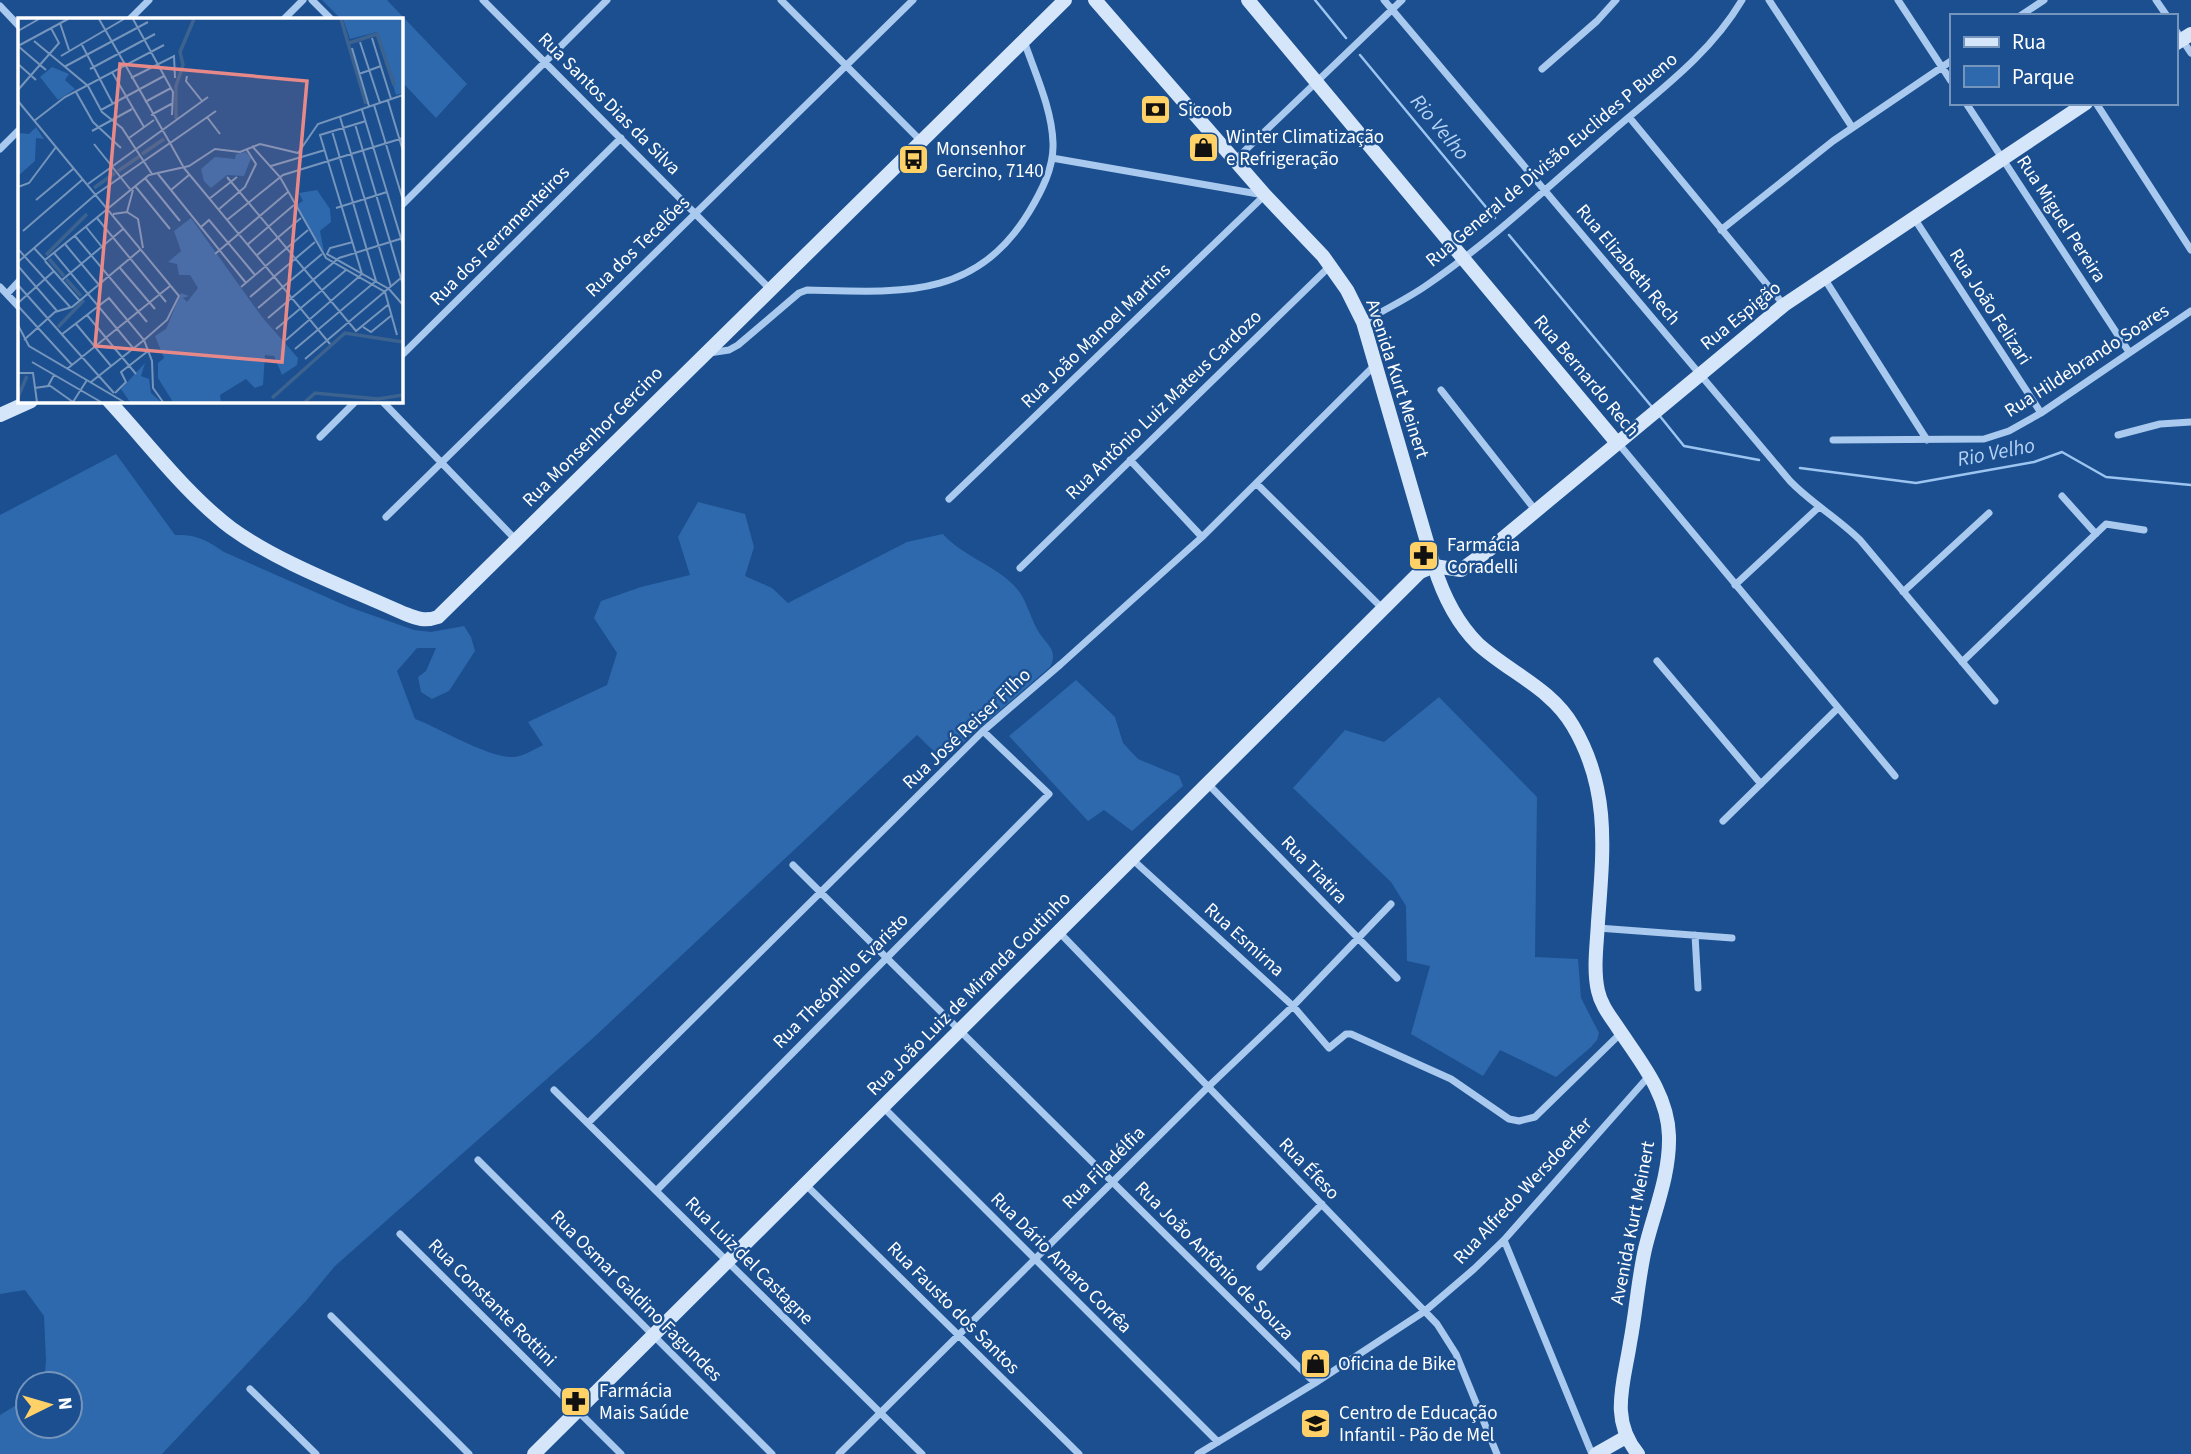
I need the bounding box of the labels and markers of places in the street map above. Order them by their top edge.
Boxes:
bank icon: Sicoob [1138,93,1172,127]
place label: Sicoob [1178,97,1232,124]
place label: Winter Climatização e Refrigeração [1226,124,1384,173]
shop icon: Winter Climatização e Refrigeração [1186,131,1220,165]
place label: Monsenhor Gercino, 7140 [936,136,1044,185]
bus stop icon: Monsenhor Gercino, 7140 [896,143,930,177]
place label: Farmácia Coradelli [1447,532,1520,581]
pharmacy icon: Farmácia Coradelli [1407,539,1441,573]
shop icon: Oficina de Bike [1298,1347,1332,1381]
place label: Oficina de Bike [1338,1351,1456,1378]
place label: Farmácia Mais Saúde [599,1378,689,1427]
pharmacy icon: Farmácia Mais Saúde [559,1385,593,1419]
place label: Centro de Educação Infantil - Pão de Mel [1339,1400,1497,1449]
school or university icon: Centro de Educação Infantil - Pão de Mel [1299,1407,1333,1441]

